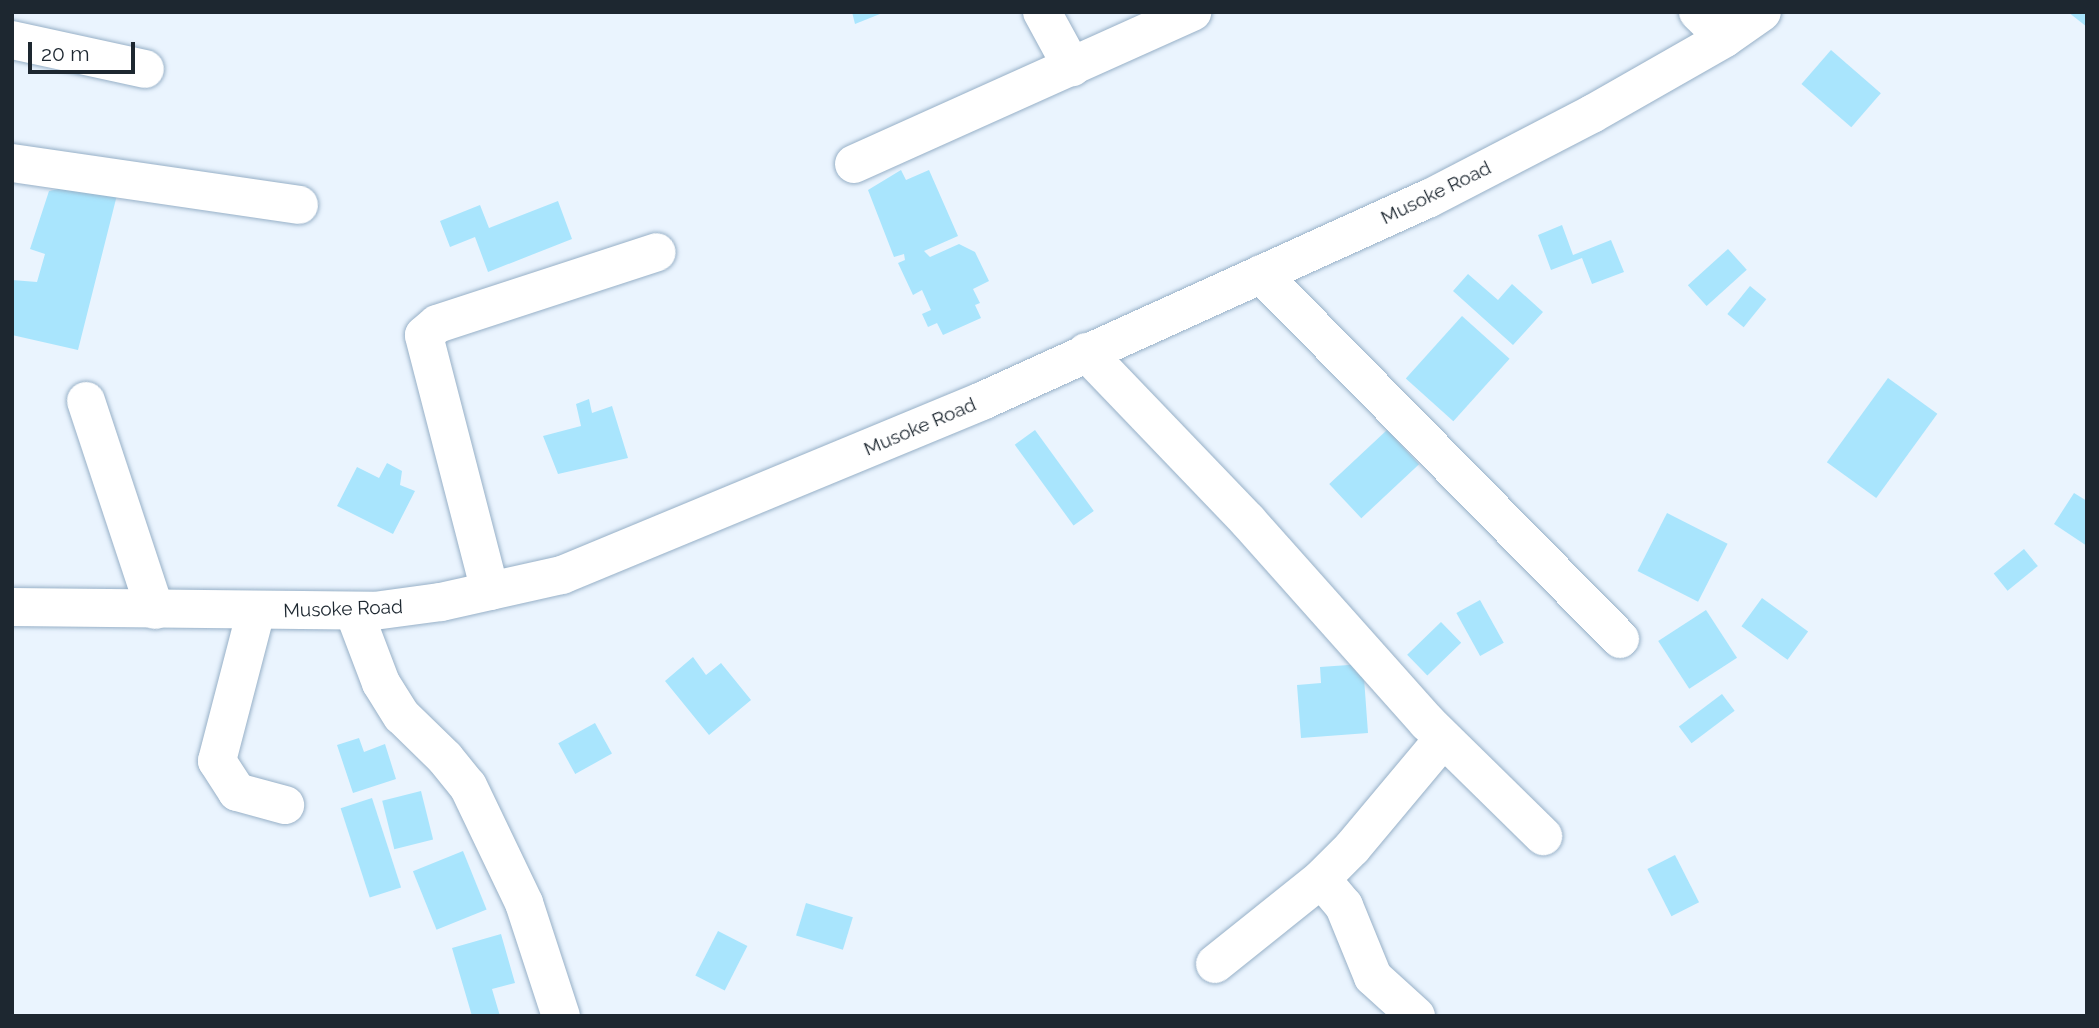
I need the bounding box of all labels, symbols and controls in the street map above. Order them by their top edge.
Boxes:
scale bar [32,28,138,72]
text: 20 m [41,41,89,66]
street label: Musoke Road [1377,157,1495,229]
street label: Musoke Road [861,393,979,461]
street label: Musoke Road [283,596,403,622]

